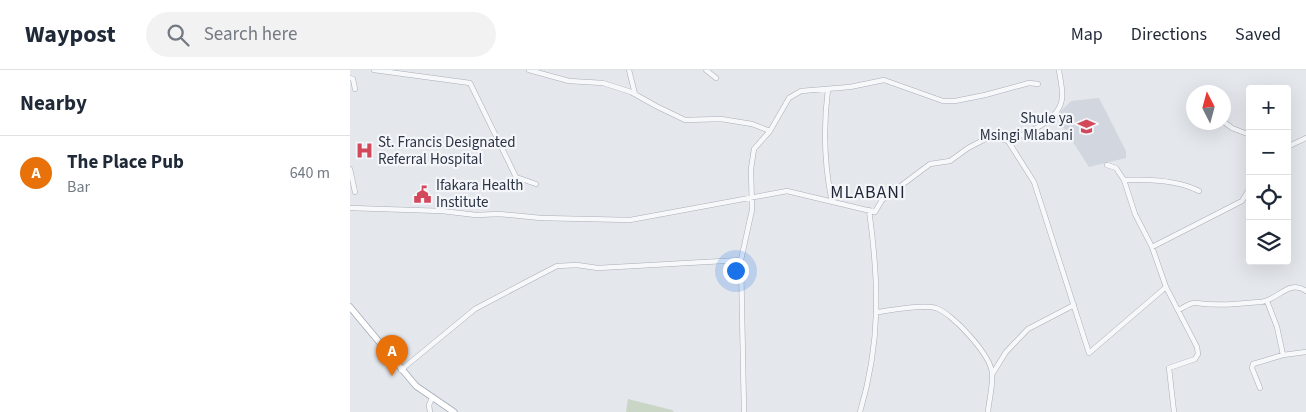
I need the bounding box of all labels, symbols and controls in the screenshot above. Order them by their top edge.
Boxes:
search box [146,12,496,57]
text: Waypost [25,17,116,52]
icon: search [164,21,192,49]
text: Search here [204,21,297,48]
text: Map [1071,22,1103,47]
text: Directions [1131,22,1207,47]
text: Saved [1235,22,1281,47]
north arrow [1186,85,1231,130]
map controls [1246,85,1291,265]
button: + [1246,85,1291,130]
text: Nearby [20,88,87,118]
place label: Shule ya Msingi Mlabani [980,108,1073,146]
school or university icon: Shule ya Msingi Mlabani [1077,117,1097,137]
button: − [1246,130,1291,175]
place label: St. Francis Designated Referral Hospital [378,132,516,170]
hospital icon: St. Francis Designated Referral Hospital [354,141,374,161]
text: The Place Pub [67,149,184,176]
text: A [31,162,41,184]
text: 640 m [290,162,330,184]
place label: Ifakara Health Institute [436,175,523,213]
button: locate [1246,175,1291,220]
text: Bar [67,176,90,198]
district label: MLABANI [830,180,906,205]
public building icon: Ifakara Health Institute [412,184,432,204]
button: layers [1246,220,1291,265]
your location [723,258,749,284]
pin: A [376,335,408,376]

